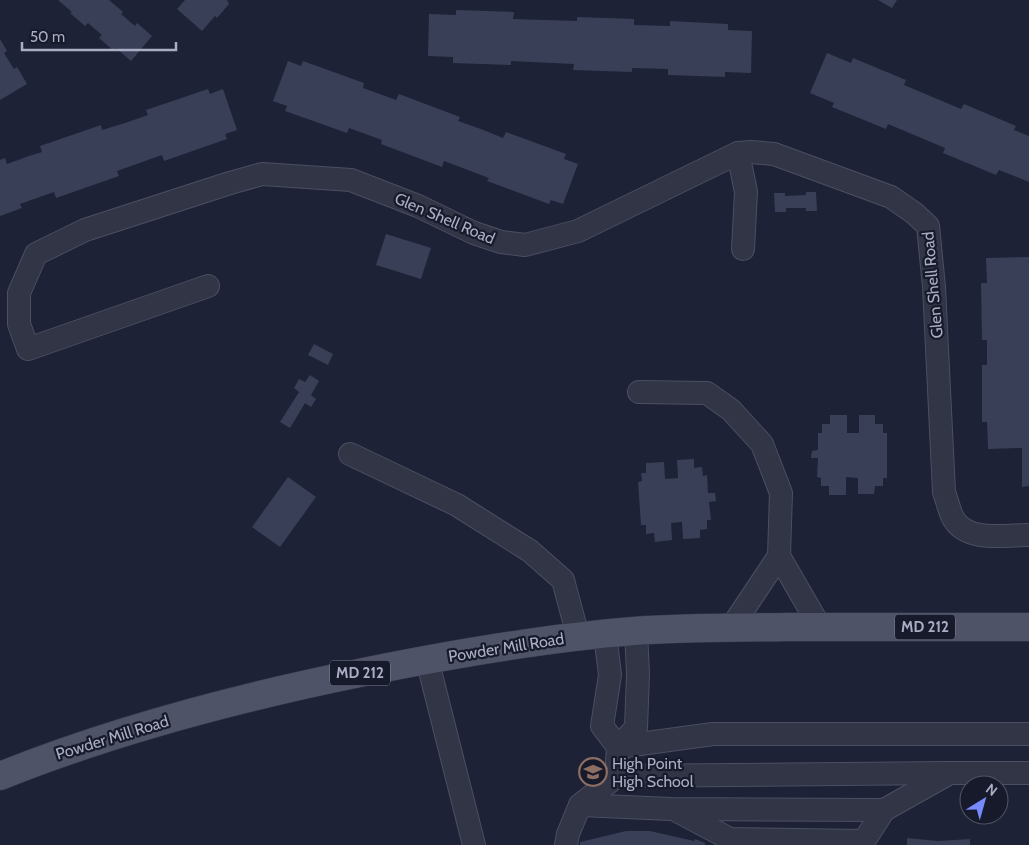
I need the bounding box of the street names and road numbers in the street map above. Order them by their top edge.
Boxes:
street label: Glen Shell Road [392,189,498,248]
street label: Glen Shell Road [918,231,947,339]
road number: MD 212 [895,614,955,640]
street label: Powder Mill Road [447,629,565,666]
road number: MD 212 [330,660,390,686]
street label: Powder Mill Road [53,711,171,764]

